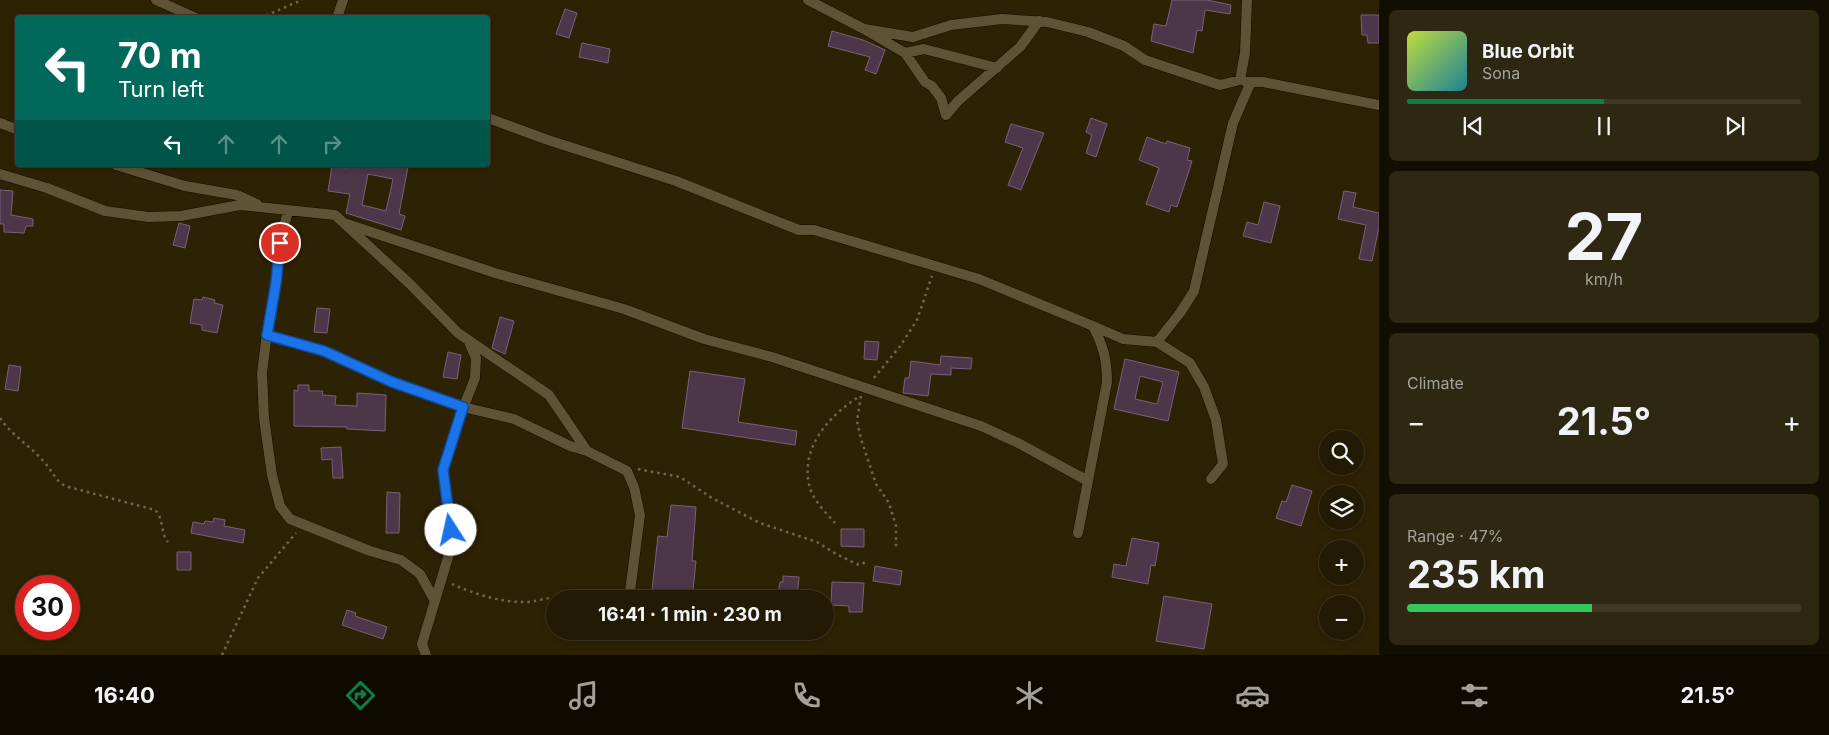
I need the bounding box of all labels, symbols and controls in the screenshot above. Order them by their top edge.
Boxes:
text: 70 m [118,34,202,76]
icon: left [35,35,100,100]
text: Blue Orbit [1482,40,1574,63]
text: Sona [1482,63,1520,83]
text: Turn left [118,76,204,102]
icon: previous [1459,112,1487,140]
icon: pause [1590,112,1618,140]
icon: next [1721,112,1749,140]
icon: left [159,130,187,158]
icon: ahead [212,130,240,158]
icon: ahead [265,130,293,158]
icon: right [318,130,346,158]
text: 27 [1565,197,1643,276]
pin [259,222,301,264]
icon: arrive [266,229,294,257]
text: km/h [1585,269,1623,289]
text: Climate [1407,373,1464,393]
text: 21.5° [1557,398,1651,444]
text: − [1407,405,1426,439]
text: + [1782,405,1801,439]
map controls [1319,430,1364,640]
button: search [1319,430,1364,475]
button: layers [1319,485,1364,530]
position arrow [424,503,476,555]
text: Range · 47% [1407,526,1504,546]
button: + [1319,540,1364,585]
text: 235 km [1407,551,1545,597]
speed limit sign: 30 [15,575,80,640]
button: − [1319,595,1364,640]
text: 16:41 · 1 min · 230 m [598,603,782,626]
icon: directions [343,678,378,713]
icon: music [566,678,601,713]
icon: phone [789,678,824,713]
icon: climate [1012,678,1047,713]
icon: car [1235,678,1270,713]
icon: filters [1457,678,1492,713]
text: 16:40 [94,682,155,708]
text: 21.5° [1680,682,1735,708]

